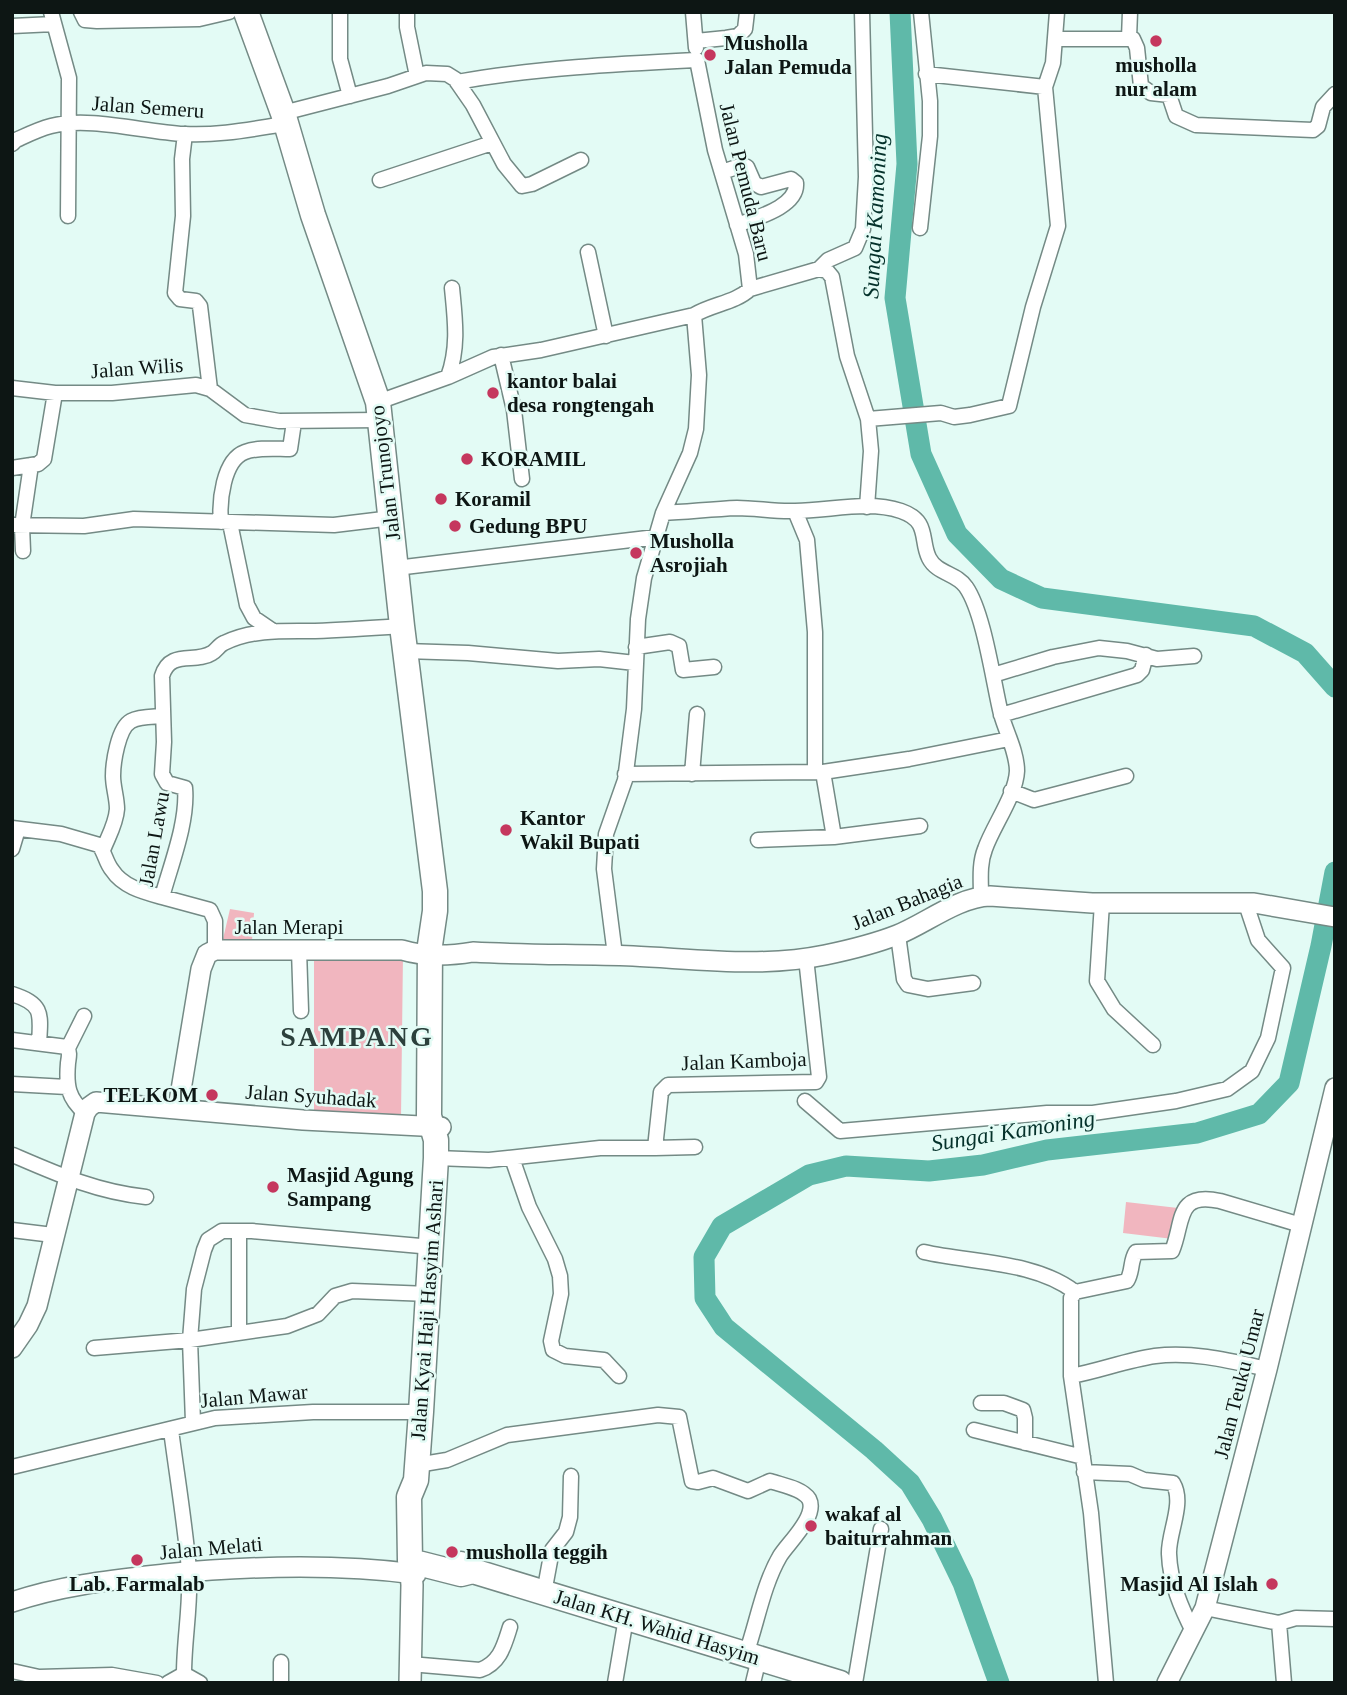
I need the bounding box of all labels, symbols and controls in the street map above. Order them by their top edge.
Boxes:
place label: Musholla Jalan Pemuda [724,31,852,79]
marker: musholla nur alam [1148,33,1164,49]
marker: Musholla Jalan Pemuda [702,47,718,63]
place label: musholla nur alam [1115,53,1197,101]
street label: Jalan Semeru [91,91,205,123]
street label: Jalan Pemuda Baru [715,100,777,264]
water label: Sungai Kamoning [858,133,892,299]
street label: Jalan Wilis [90,353,184,383]
place label: kantor balai desa rongtengah [507,369,655,417]
marker: kantor balai desa rongtengah [485,385,501,401]
street label: Jalan Trunojoyo [365,404,405,542]
place label: KORAMIL [481,447,586,471]
marker: KORAMIL [459,451,475,467]
place label: Koramil [455,487,531,511]
marker: Koramil [433,491,449,507]
place label: Gedung BPU [469,514,587,538]
marker: Gedung BPU [447,518,463,534]
place label: Musholla Asrojiah [650,529,735,577]
marker: Musholla Asrojiah [628,545,644,561]
street label: Jalan Lawu [134,789,174,888]
place label: Kantor Wakil Bupati [520,806,640,854]
marker: Kantor Wakil Bupati [498,822,514,838]
street label: Jalan Bahagia [848,869,966,935]
street label: Jalan Merapi [234,915,344,939]
district label: SAMPANG [280,1021,434,1052]
street label: Jalan Kamboja [681,1047,808,1075]
street label: Jalan Syuhadak [245,1079,378,1113]
place label: TELKOM [103,1083,198,1107]
marker: TELKOM [204,1087,220,1103]
water label: Sungai Kamoning [929,1106,1097,1156]
place label: Masjid Agung Sampang [287,1163,414,1211]
marker: Masjid Agung Sampang [265,1179,281,1195]
street label: Jalan Kyai Haji Hasyim Ashari [406,1179,448,1441]
street label: Jalan Teuku Umar [1209,1307,1269,1461]
street label: Jalan Mawar [199,1379,309,1413]
place label: wakaf al baiturrahman [825,1502,953,1550]
marker: wakaf al baiturrahman [803,1518,819,1534]
street label: Jalan Melati [159,1532,264,1564]
place label: musholla teggih [466,1540,608,1564]
marker: musholla teggih [444,1544,460,1560]
marker: Lab. Farmalab [129,1552,145,1568]
place label: Lab. Farmalab [69,1572,205,1596]
place label: Masjid Al Islah [1120,1572,1258,1596]
marker: Masjid Al Islah [1264,1576,1280,1592]
street label: Jalan KH. Wahid Hasyim [551,1584,763,1670]

